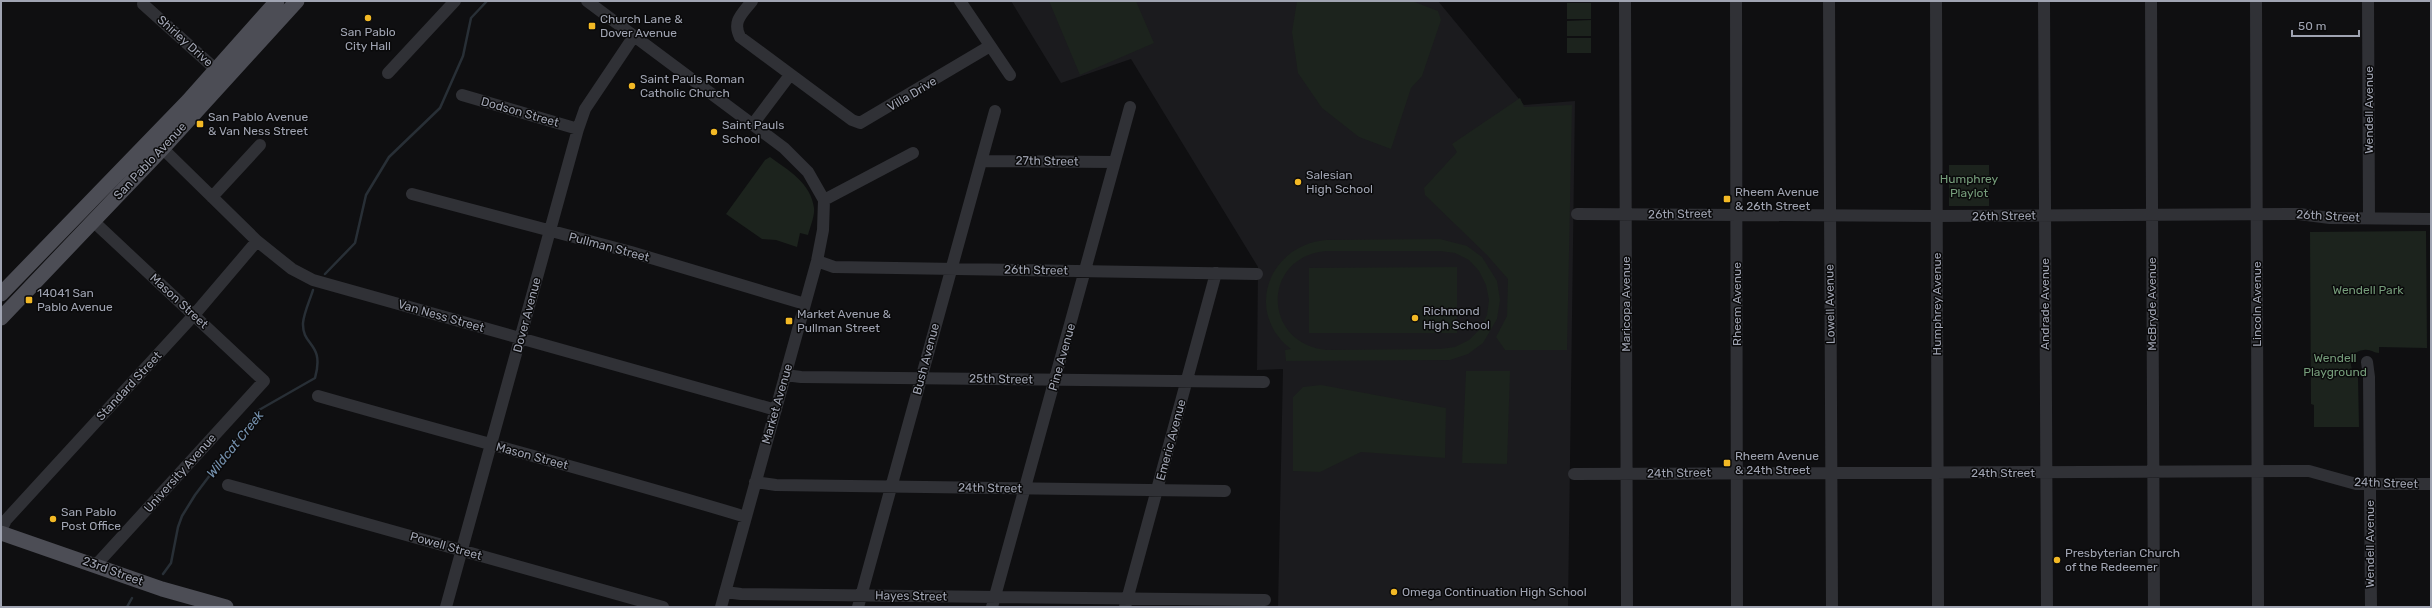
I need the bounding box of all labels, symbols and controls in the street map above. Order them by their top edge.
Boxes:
street label: Shirley Drive [154,12,216,70]
place label: Church Lane & Dover Avenue [600,12,683,40]
scale bar [2292,12,2359,38]
marker: San Pablo City Hall [363,13,373,23]
text: 50 m [2298,19,2326,33]
marker: Church Lane & Dover Avenue [587,21,597,31]
place label: San Pablo City Hall [340,25,396,53]
street label: Wendell Avenue [2362,66,2376,154]
place label: Saint Pauls Roman Catholic Church [640,72,744,100]
street label: Villa Drive [885,74,939,114]
marker: Saint Pauls Roman Catholic Church [627,81,637,91]
street label: Dodson Street [480,94,561,130]
place label: San Pablo Avenue & Van Ness Street [208,110,308,138]
place label: Saint Pauls School [722,118,784,146]
street label: San Pablo Avenue [111,119,189,202]
marker: San Pablo Avenue & Van Ness Street [195,119,205,129]
marker: Saint Pauls School [709,127,719,137]
street label: 27th Street [1015,153,1079,169]
place label: Salesian High School [1306,168,1373,196]
park label: Humphrey Playlot [1940,172,1999,200]
marker: Salesian High School [1293,177,1303,187]
place label: Rheem Avenue & 26th Street [1735,185,1819,213]
marker: Rheem Avenue & 26th Street [1722,194,1732,204]
street label: 26th Street [1648,206,1712,222]
street label: 26th Street [2296,207,2361,225]
street label: 26th Street [1972,208,2036,224]
street label: Pullman Street [567,230,651,265]
street label: Humphrey Avenue [1930,252,1944,355]
street label: Maricopa Avenue [1619,256,1633,352]
street label: McBryde Avenue [2145,257,2159,351]
street label: Andrade Avenue [2038,258,2052,350]
street label: Lincoln Avenue [2250,261,2264,347]
street label: 26th Street [1004,262,1068,278]
street label: Rheem Avenue [1730,262,1744,346]
street label: Lowell Avenue [1822,264,1838,344]
street label: Mason Street [147,271,211,332]
street label: Dover Avenue [510,276,544,354]
park label: Wendell Park [2333,283,2404,297]
place label: 14041 San Pablo Avenue [37,286,113,314]
marker: 14041 San Pablo Avenue [24,295,34,305]
street label: Van Ness Street [396,297,486,335]
place label: Richmond High School [1423,304,1490,332]
place label: Market Avenue & Pullman Street [797,307,892,335]
marker: Richmond High School [1410,313,1420,323]
marker: Market Avenue & Pullman Street [784,316,794,326]
street label: Bush Avenue [910,322,942,396]
street label: Pine Avenue [1046,322,1078,392]
street label: Standard Street [94,348,165,423]
park label: Wendell Playground [2303,351,2367,379]
street label: Market Avenue [759,362,795,446]
street label: 25th Street [969,371,1033,387]
street label: Emeric Avenue [1153,398,1189,482]
water label: Wildcat Creek [203,407,267,481]
street label: University Avenue [141,431,219,515]
street label: Mason Street [494,440,570,472]
place label: Rheem Avenue & 24th Street [1735,449,1819,477]
marker: Rheem Avenue & 24th Street [1722,458,1732,468]
street label: 24th Street [1647,465,1711,481]
street label: 24th Street [1971,466,2035,480]
street label: 24th Street [2354,475,2419,491]
street label: 24th Street [958,480,1022,496]
street label: Wendell Avenue [2363,500,2377,588]
place label: San Pablo Post Office [61,505,121,533]
marker: San Pablo Post Office [48,514,58,524]
street label: Powell Street [409,529,484,563]
place label: Presbyterian Church of the Redeemer [2065,546,2180,574]
street label: 23rd Street [81,554,145,589]
marker: Presbyterian Church of the Redeemer [2052,555,2062,565]
place label: Omega Continuation High School [1402,585,1587,599]
marker: Omega Continuation High School [1389,587,1399,597]
street label: Hayes Street [875,588,947,604]

